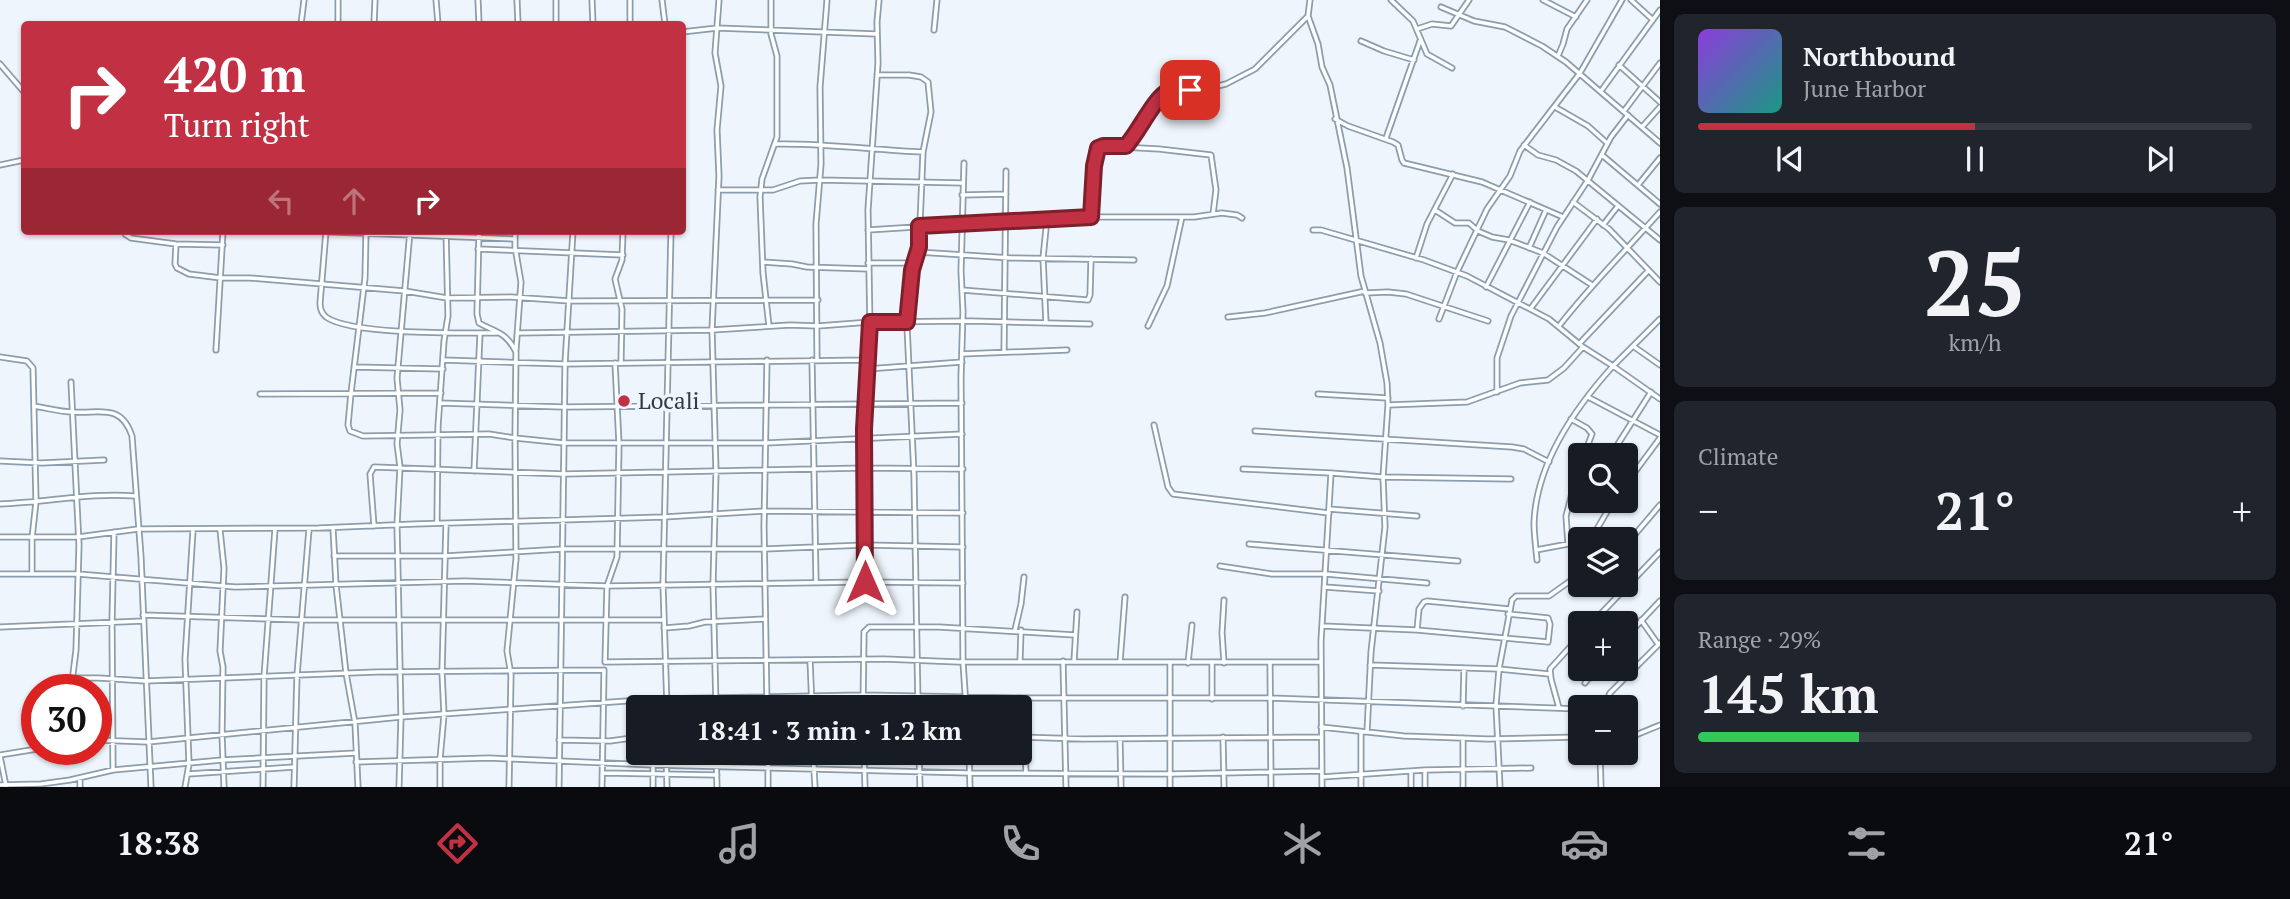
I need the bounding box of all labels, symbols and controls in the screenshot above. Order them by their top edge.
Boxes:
text: Northbound [1803,39,1956,73]
text: 420 m [164,41,306,106]
icon: right [49,49,140,140]
pin [1160,60,1220,120]
icon: arrive [1171,71,1209,109]
text: June Harbor [1803,73,1926,104]
text: Turn right [164,104,310,146]
icon: previous [1771,140,1809,178]
icon: pause [1956,140,1994,178]
icon: next [2141,140,2179,178]
icon: left [262,182,300,220]
icon: ahead [335,182,373,220]
icon: right [408,182,446,220]
text: 25 [1924,221,2026,342]
text: km/h [1948,327,2002,358]
place label: Locali [638,385,700,416]
marker: Locali [616,393,632,409]
text: Climate [1698,441,1778,472]
map controls [1568,443,1638,765]
button: search [1568,443,1638,513]
text: 21° [1935,476,2015,545]
text: − [1698,486,1718,536]
text: + [2232,486,2252,536]
button: layers [1568,527,1638,597]
position arrow [828,545,902,619]
button: + [1568,611,1638,681]
text: Range · 29% [1698,624,1821,655]
text: 145 km [1698,659,1879,728]
speed limit sign: 30 [21,674,112,765]
button: − [1568,695,1638,765]
text: 18:41 · 3 min · 1.2 km [696,713,962,747]
icon: directions [433,819,482,868]
icon: music [715,819,764,868]
icon: phone [996,819,1045,868]
icon: climate [1278,819,1327,868]
icon: car [1560,819,1609,868]
icon: filters [1842,819,1891,868]
text: 18:38 [116,822,200,864]
text: 21° [2124,822,2173,864]

